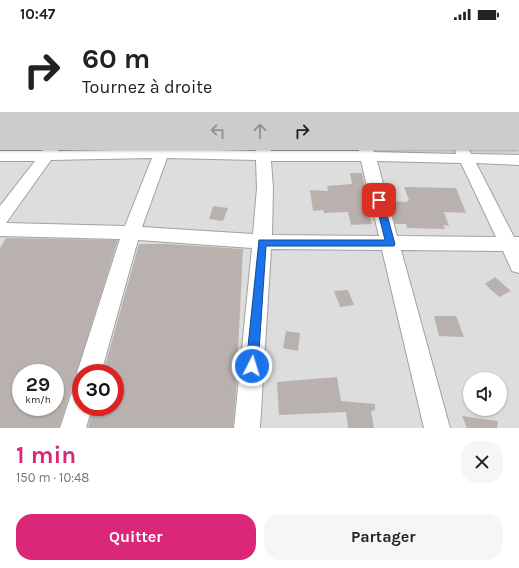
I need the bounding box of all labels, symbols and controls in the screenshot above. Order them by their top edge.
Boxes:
text: 10:47 [20,5,55,23]
text: 60 m [82,42,150,75]
icon: right [16,44,68,96]
text: Tournez à droite [82,76,212,98]
icon: left [207,120,229,142]
icon: ahead [249,120,271,142]
icon: right [291,120,313,142]
pin [362,183,396,217]
icon: arrive [368,189,390,211]
position arrow [231,345,273,387]
speed limit sign: 30 [72,364,124,416]
map controls [463,372,507,416]
button: sound [463,372,507,416]
text: 29 [26,373,50,396]
text: km/h [25,394,51,406]
text: 1 min [16,441,76,469]
button: close [461,441,503,483]
text: 150 m · 10:48 [16,470,89,485]
button: Quitter [16,514,256,560]
button: Partager [264,514,503,560]

